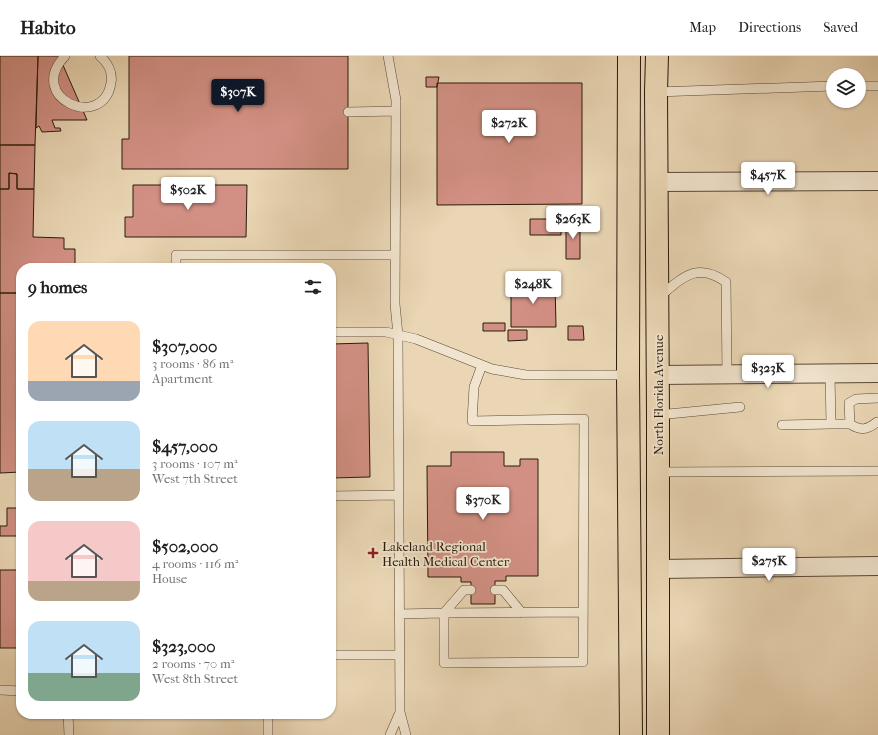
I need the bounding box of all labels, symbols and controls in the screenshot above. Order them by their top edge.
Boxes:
text: Habito [20,17,76,39]
text: Map [689,19,716,36]
text: Directions [738,19,801,36]
text: Saved [823,19,858,36]
map controls [826,68,866,108]
button: layers [826,68,866,108]
pin: $307K [210,79,266,113]
text: $307K [220,84,256,99]
pin: $272K [481,110,537,144]
text: $272K [491,115,527,130]
pin: $457K [740,162,796,196]
text: $457K [750,167,786,182]
pin: $502K [160,177,216,211]
text: $502K [170,182,206,197]
pin: $263K [545,206,601,240]
text: $263K [555,211,591,226]
pin: $248K [505,271,561,305]
icon: filters [302,276,324,298]
text: $248K [514,276,552,291]
text: 9 homes [28,277,87,297]
street label: North Florida Avenue [651,334,666,455]
text: $307,000 [152,336,217,356]
icon: home [60,337,108,385]
pin: $323K [740,355,796,389]
text: 3 rooms · 86 m² [152,356,233,371]
text: $323K [751,360,785,375]
text: Apartment [152,371,213,386]
text: $457,000 [152,436,218,456]
icon: home [60,437,108,485]
text: 3 rooms · 107 m² [152,456,238,471]
text: West 7th Street [152,471,238,486]
pin: $370K [455,487,511,521]
text: $370K [465,492,501,507]
text: $502,000 [152,536,218,556]
icon: home [60,537,108,585]
place label: Lakeland Regional Health Medical Center [382,539,510,569]
marker: Lakeland Regional Health Medical Center [367,547,379,559]
pin: $275K [741,548,797,582]
text: $275K [751,553,787,568]
text: 4 rooms · 116 m² [152,556,238,571]
text: House [152,571,187,586]
text: $323,000 [152,636,216,656]
icon: home [60,637,108,685]
text: 2 rooms · 70 m² [152,656,235,671]
text: West 8th Street [152,671,238,686]

